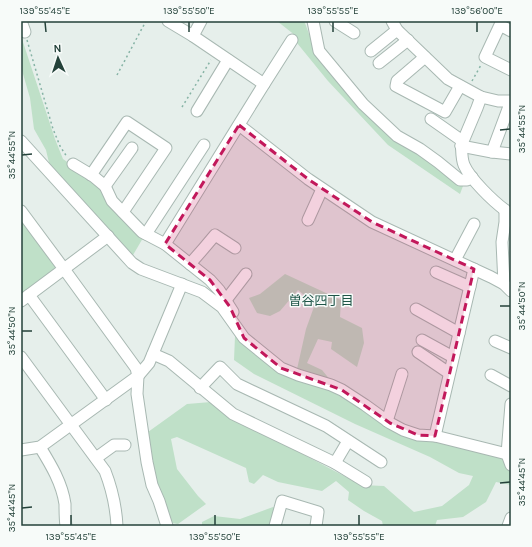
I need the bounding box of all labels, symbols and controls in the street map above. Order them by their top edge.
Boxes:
text: 139°55'45"E [20,5,70,17]
text: 139°55'50"E [163,5,215,17]
text: 139°55'55"E [307,5,359,17]
text: 139°56'00"E [451,5,503,17]
north arrow [38,38,78,78]
text: N [53,42,62,55]
text: 35°44'55"N [516,105,528,153]
text: 35°44'55"N [6,131,18,179]
text: 35°44'50"N [516,282,528,330]
district label: 曽谷四丁目 [288,293,354,308]
text: 35°44'50"N [6,307,18,355]
text: 35°44'45"N [516,458,528,506]
text: 35°44'45"N [6,484,18,532]
text: 139°55'45"E [46,531,96,543]
text: 139°55'50"E [189,531,241,543]
text: 139°55'55"E [333,531,385,543]

